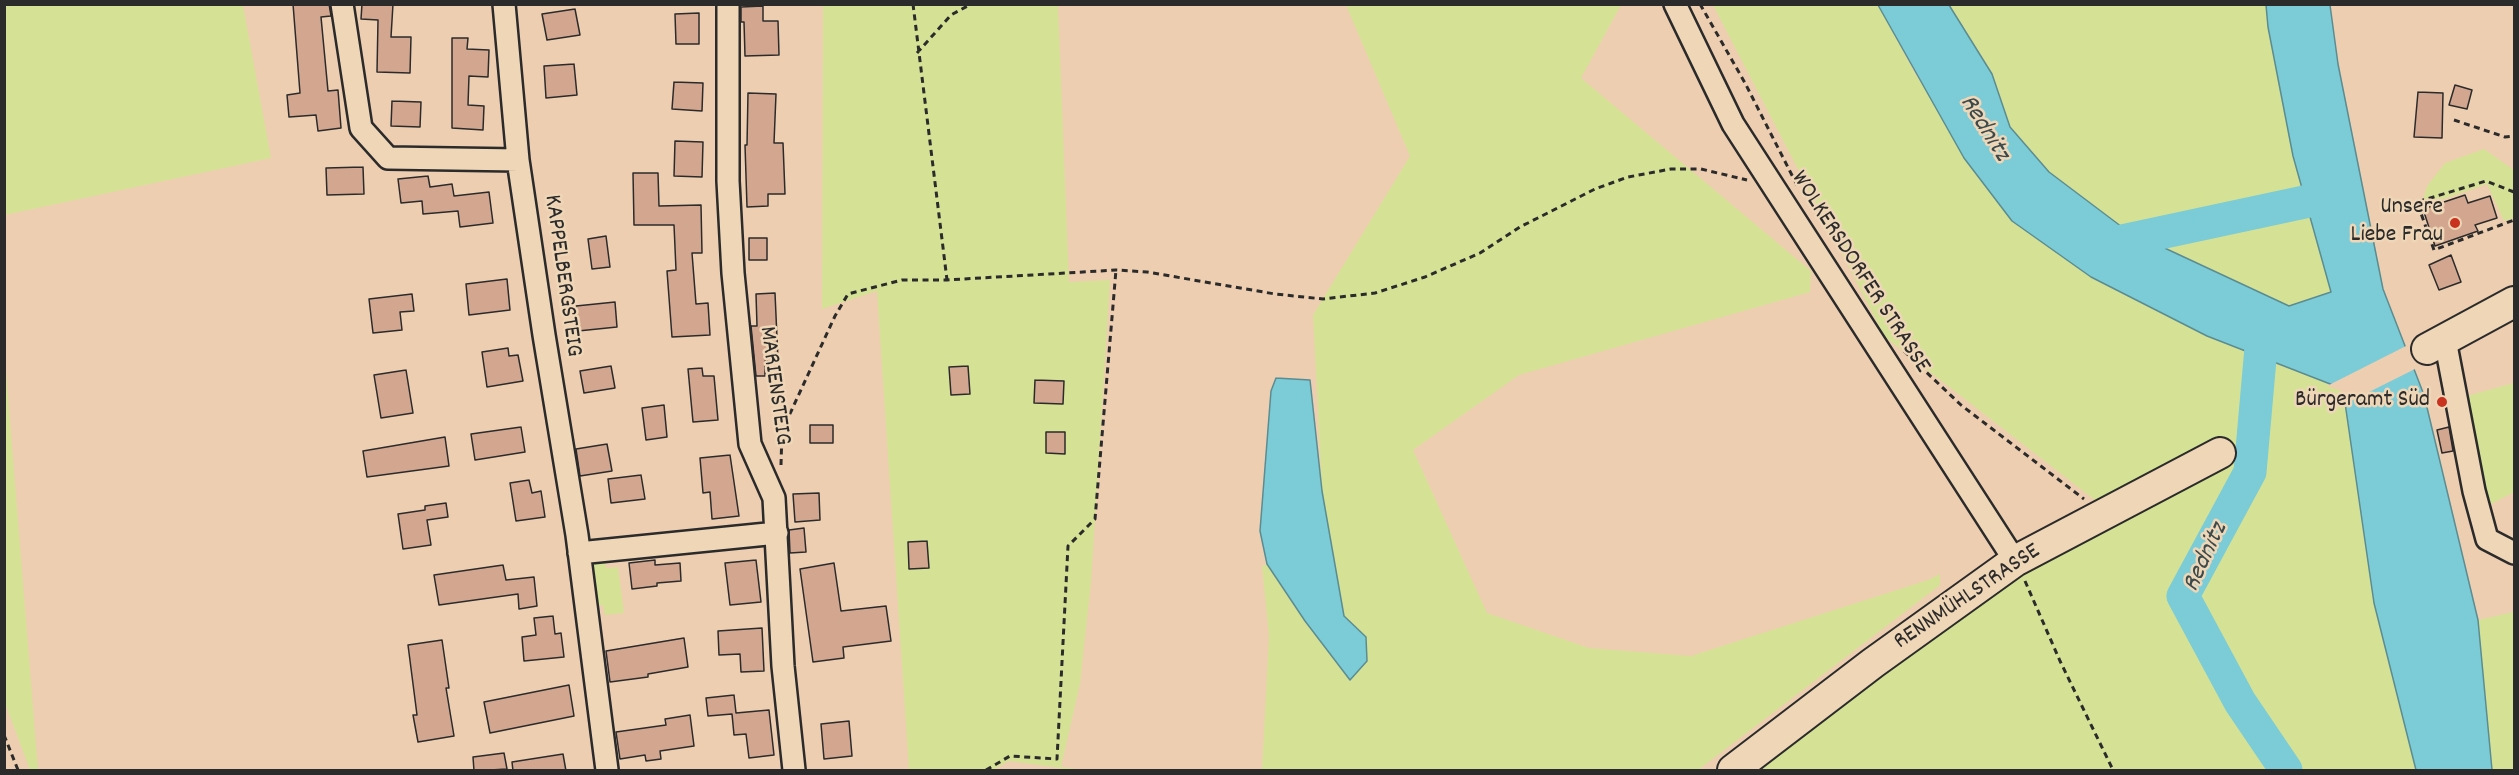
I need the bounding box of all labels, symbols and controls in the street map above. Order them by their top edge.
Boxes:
water label: Rednitz [1951,90,2015,168]
street label: WOLKERSDORFER STRASSE [1783,166,1935,380]
street label: KAPPELBERGSTEIG [535,193,587,359]
place label: Unsere Liebe Frau [2351,195,2443,251]
marker: Unsere Liebe Frau [2448,216,2462,230]
street label: MARIENSTEIG [750,325,796,447]
place label: Bürgeramt Süd [2295,388,2430,416]
marker: Bürgeramt Süd [2435,395,2449,409]
water label: Rednitz [2178,519,2236,597]
street label: RENNMÜHLSTRASSE [1889,538,2047,658]

